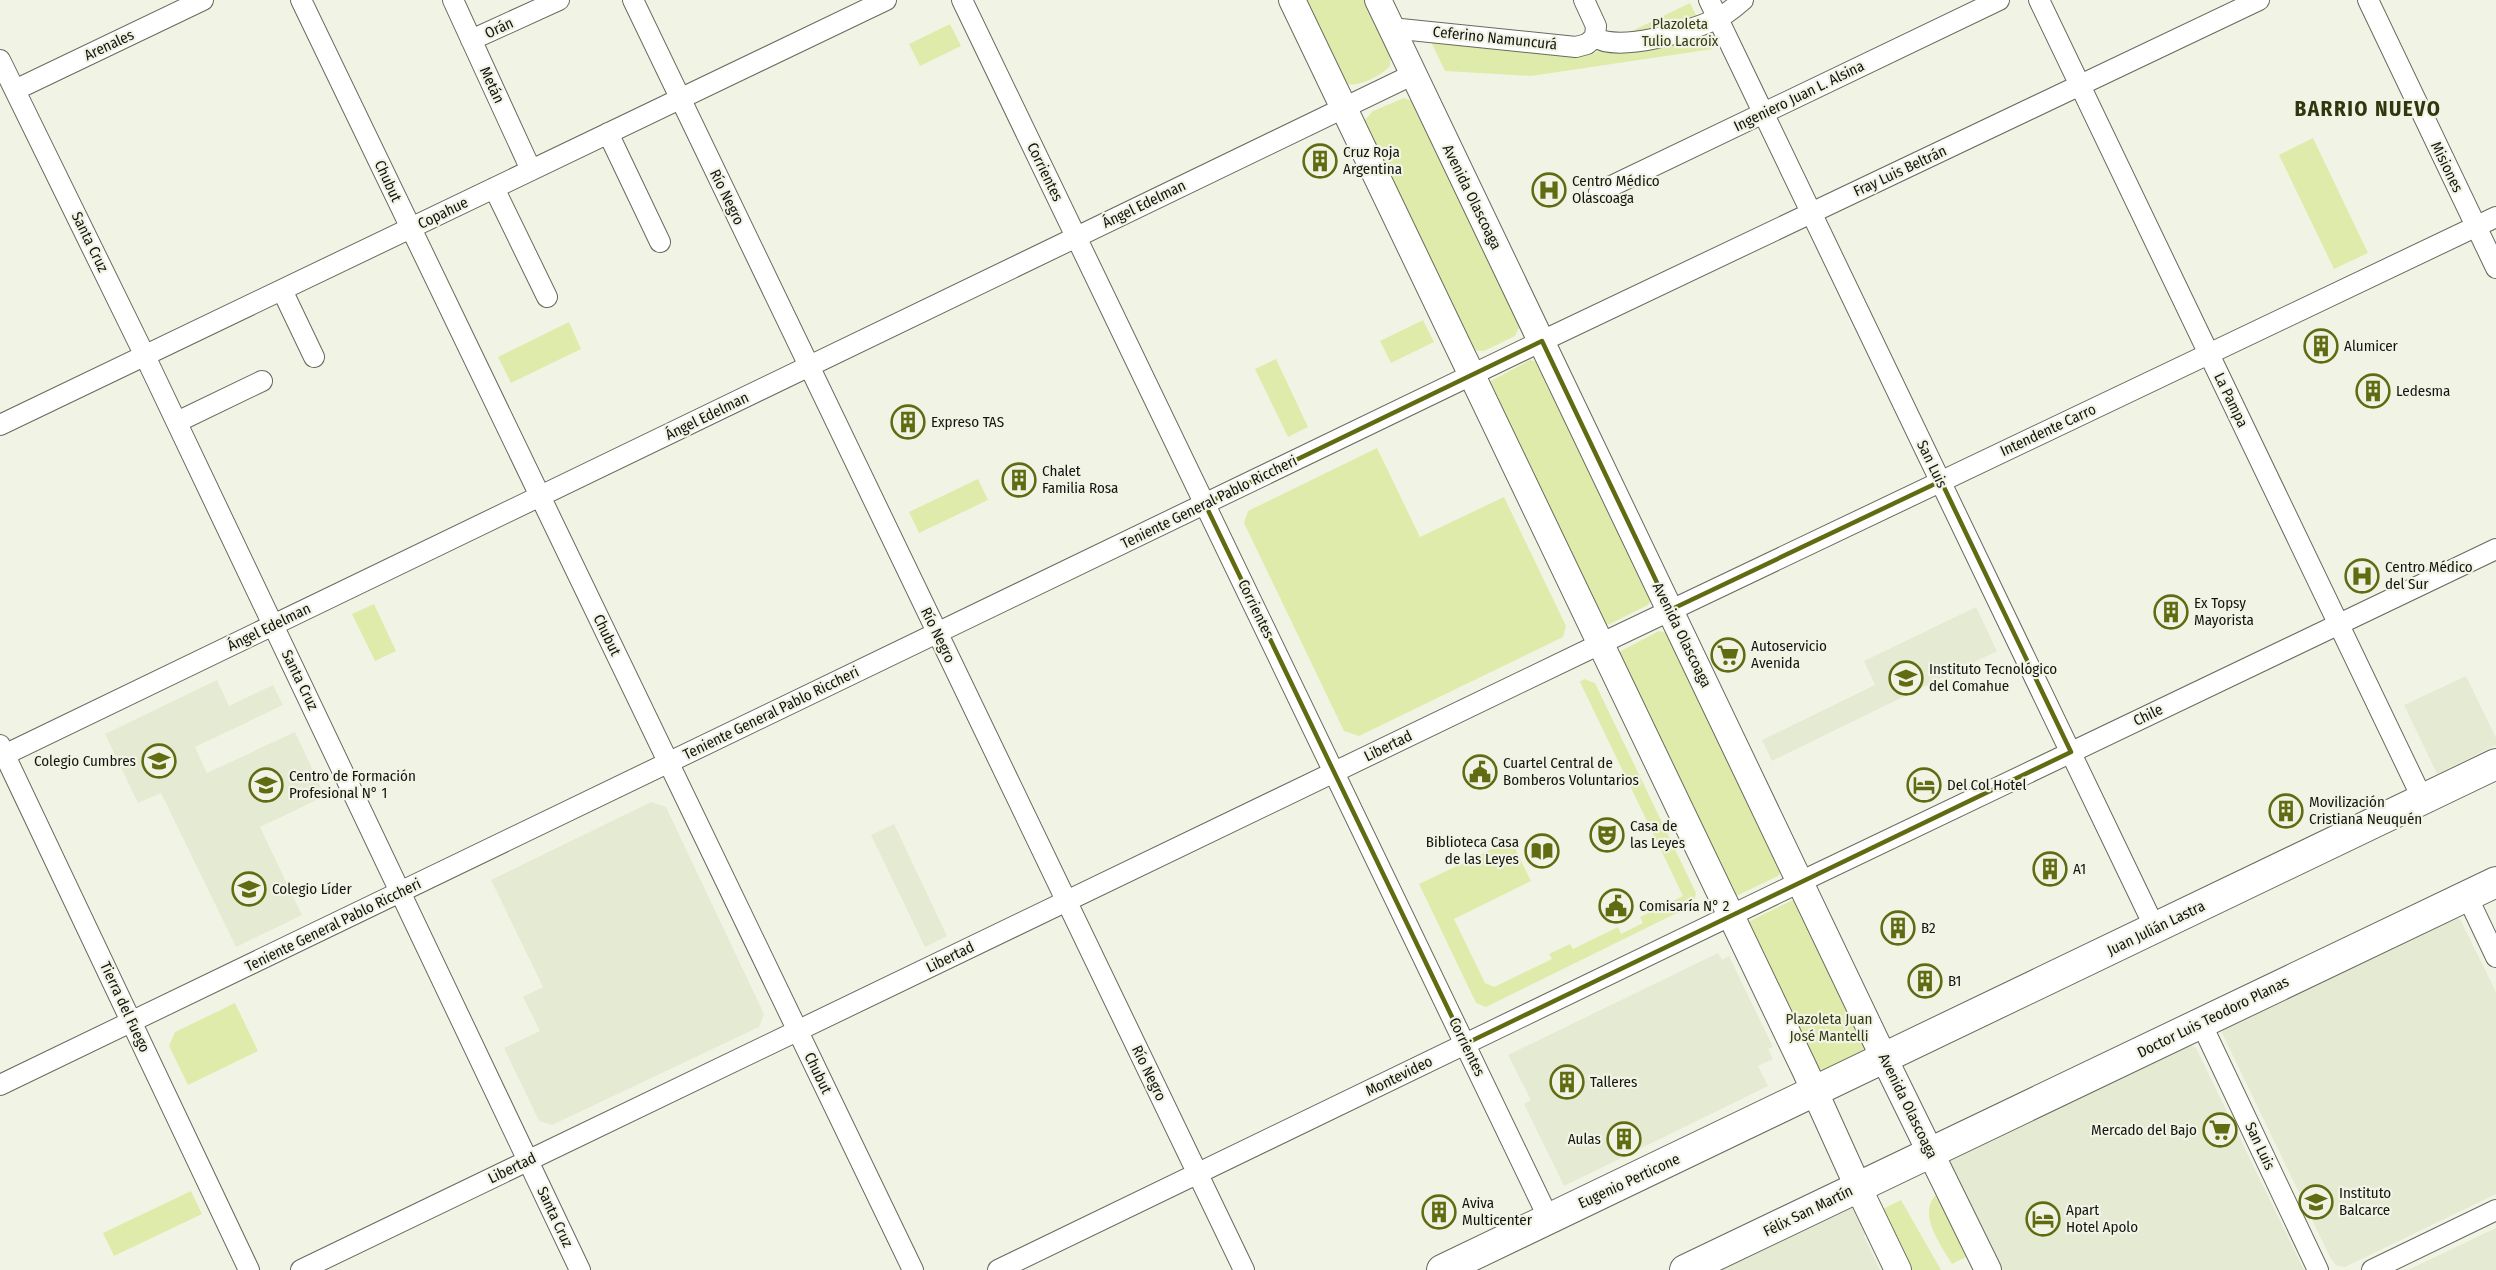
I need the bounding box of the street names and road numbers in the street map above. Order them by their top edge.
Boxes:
street label: Orán [482,14,516,42]
street label: Ceferino Namuncurá [1432,23,1558,53]
street label: Arenales [81,26,137,64]
street label: Ingeniero Juan L. Alsina [1731,57,1867,135]
street label: Metán [476,64,508,106]
street label: Misiones [2427,139,2467,195]
street label: Corrientes [1023,140,1067,204]
street label: Avenida Olascoaga [1439,142,1505,252]
street label: Fray Luis Beltrán [1851,142,1949,200]
street label: Chubut [371,157,405,205]
street label: Río Negro [706,166,748,228]
street label: Ángel Edelman [1099,176,1189,232]
street label: Copahue [415,193,471,233]
street label: Santa Cruz [68,209,112,275]
street label: La Pampa [2210,370,2252,430]
street label: Ángel Edelman [662,388,752,444]
street label: Intendente Carro [1997,400,2099,460]
street label: San Luis [1913,437,1951,491]
street label: Teniente General Pablo Riccheri [1118,452,1300,552]
street label: Corrientes [1234,577,1278,641]
street label: Avenida Olascoaga [1649,580,1715,690]
street label: Ángel Edelman [224,599,314,655]
street label: Río Negro [917,604,959,666]
street label: Chubut [589,611,625,659]
street label: Santa Cruz [278,647,322,713]
street label: Teniente General Pablo Riccheri [680,663,862,763]
street label: Chile [2130,700,2166,730]
street label: Libertad [1361,727,1415,765]
street label: Teniente General Pablo Riccheri [242,875,424,975]
street label: Juan Julián Lastra [2104,897,2208,959]
street label: Libertad [923,938,977,976]
street label: Tierra del Fuego [96,959,154,1055]
street label: Doctor Luis Teodoro Planas [2134,972,2292,1062]
street label: Corrientes [1445,1015,1489,1079]
street label: Río Negro [1128,1042,1170,1104]
street label: Chubut [800,1049,836,1097]
street label: Avenida Olascoaga [1875,1051,1941,1161]
street label: Montevideo [1363,1052,1436,1100]
street label: San Luis [2241,1119,2279,1173]
street label: Libertad [485,1149,539,1187]
street label: Eugenio Perticone [1575,1150,1683,1212]
street label: Félix San Martín [1760,1182,1856,1240]
street label: Santa Cruz [533,1184,577,1250]

